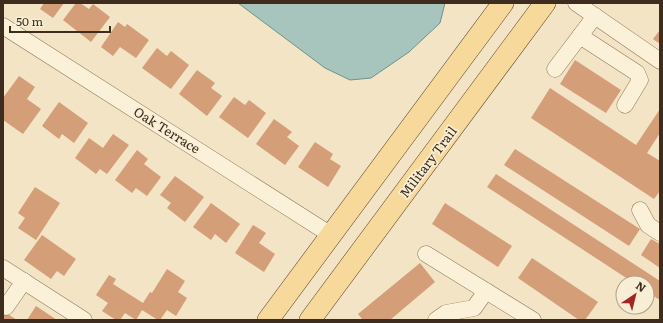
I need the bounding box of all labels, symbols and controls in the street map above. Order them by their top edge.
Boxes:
scale bar [10,8,110,34]
text: 50 m [16,12,43,30]
street label: Oak Terrace [130,102,204,158]
street label: Military Trail [394,122,461,201]
north arrow [615,275,655,315]
text: N [633,277,650,295]

